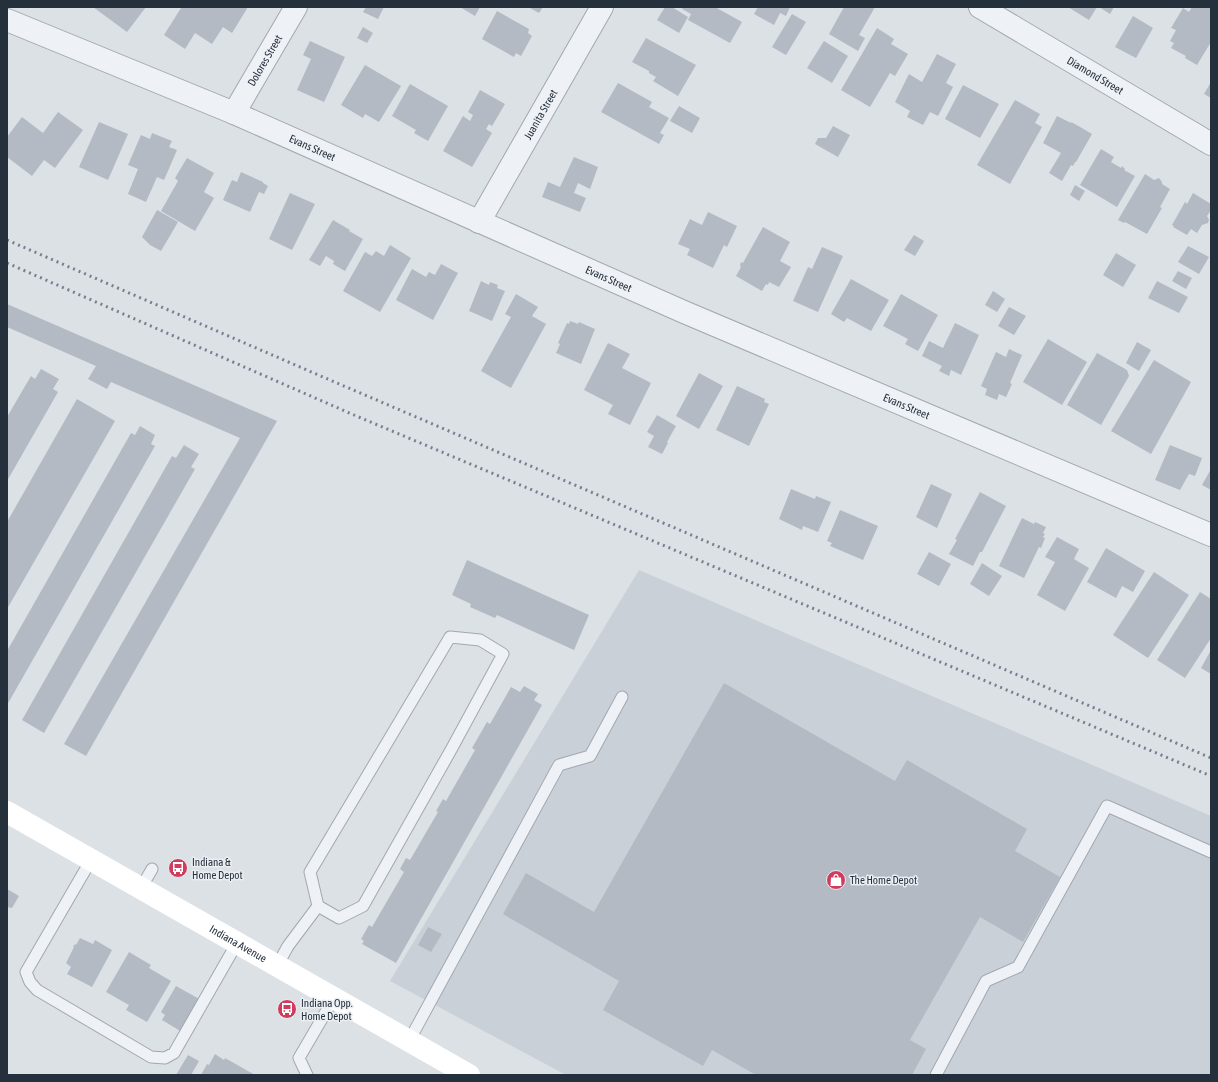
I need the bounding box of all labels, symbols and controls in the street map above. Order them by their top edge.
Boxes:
street label: Dolores Street [245,33,284,88]
street label: Diamond Street [1065,54,1125,97]
street label: Juanita Street [522,87,560,142]
street label: Evans Street [287,132,337,163]
street label: Evans Street [584,263,634,294]
street label: Evans Street [882,391,932,421]
place label: Indiana & Home Depot [192,856,243,881]
bus stop icon: Indiana & Home Depot [167,857,189,879]
shop icon: The Home Depot [825,869,847,891]
place label: The Home Depot [850,874,917,886]
street label: Indiana Avenue [208,923,269,965]
place label: Indiana Opp. Home Depot [301,997,353,1022]
bus stop icon: Indiana Opp. Home Depot [276,998,298,1020]

